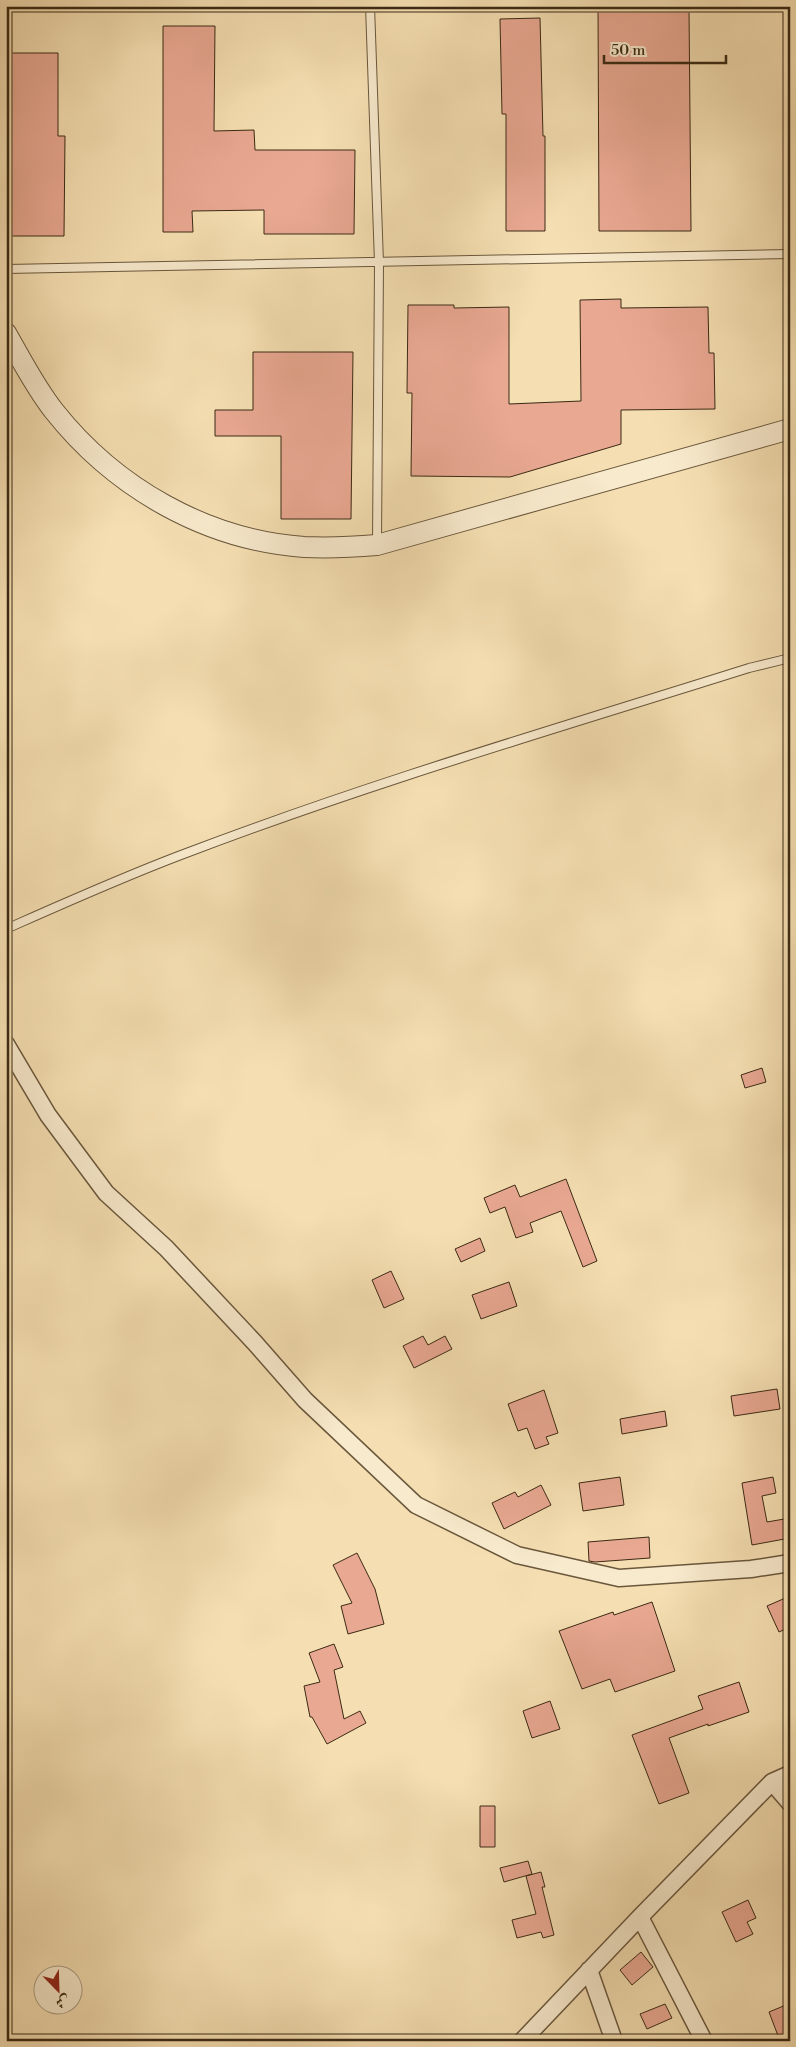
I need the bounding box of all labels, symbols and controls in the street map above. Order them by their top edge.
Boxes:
scale bar [604,32,726,64]
text: 50 m [611,41,645,60]
north arrow [32,1964,82,2014]
text: ش [53,1990,73,2012]

